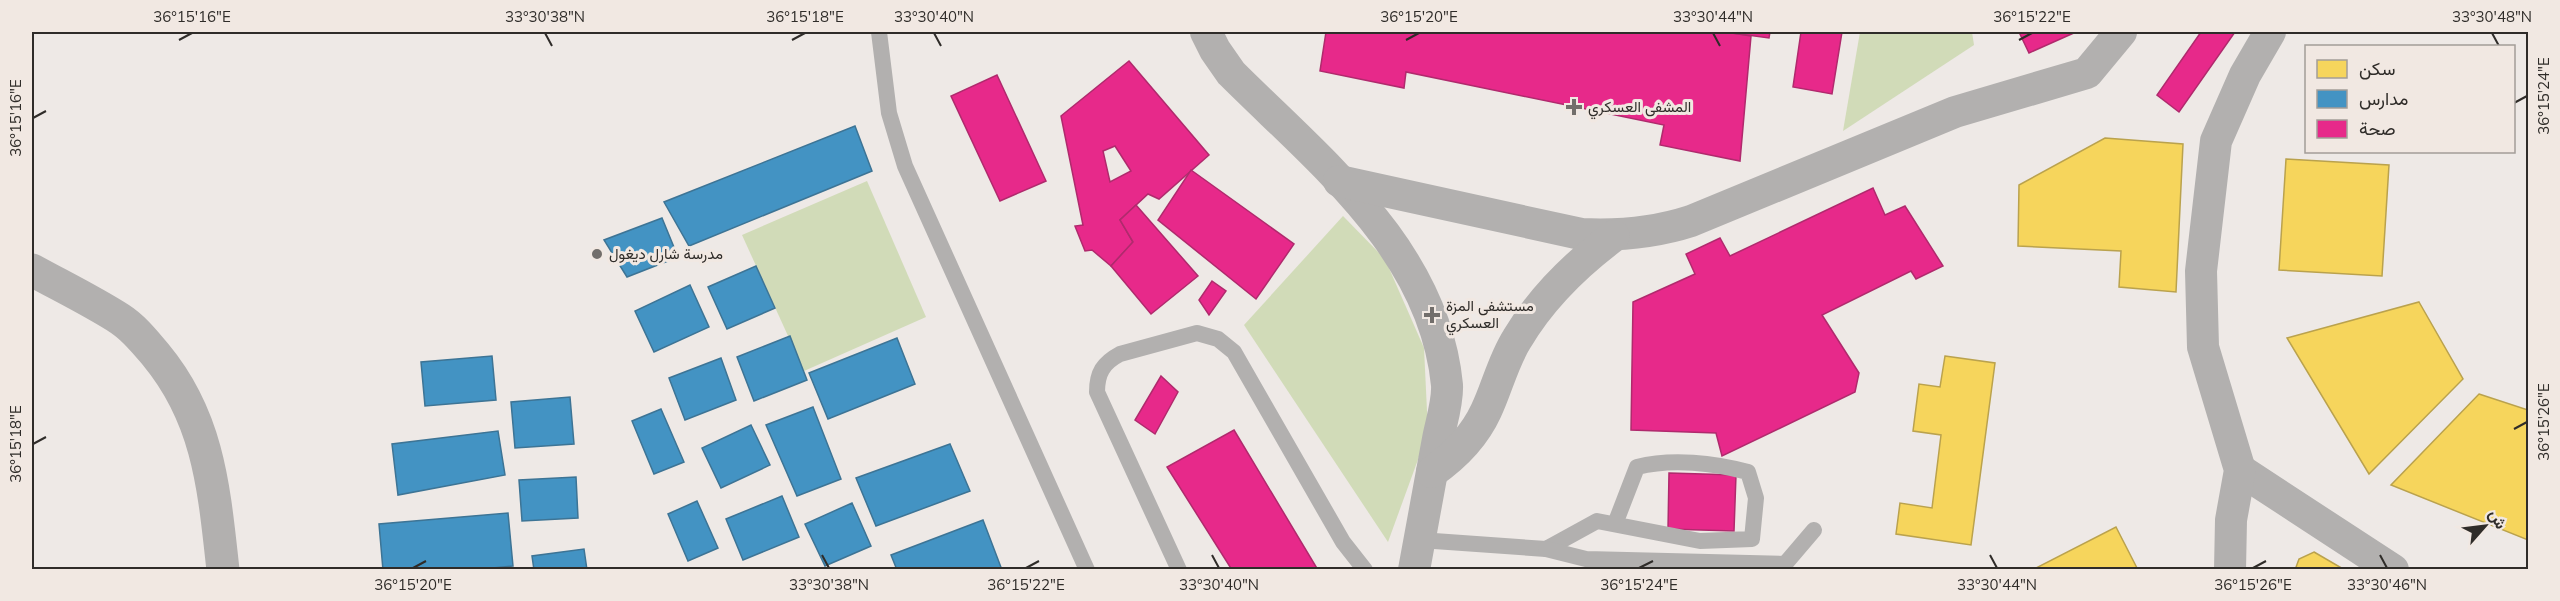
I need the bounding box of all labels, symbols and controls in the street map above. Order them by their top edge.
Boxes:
text: 36°15'16"E [153,7,231,26]
text: 33°30'38"N [505,7,585,26]
text: 36°15'18"E [766,7,844,26]
text: 33°30'40"N [894,7,974,26]
text: 36°15'20"E [1380,7,1458,26]
text: 33°30'44"N [1673,7,1753,26]
text: 36°15'22"E [1993,7,2071,26]
text: 33°30'48"N [2452,7,2532,26]
legend [2305,45,2515,153]
text: سكن [2359,57,2395,80]
text: 36°15'24"E [2534,57,2553,135]
text: 36°15'16"E [6,79,25,157]
text: مدارس [2359,87,2408,110]
place label: المشفى العسكري [1588,97,1691,120]
marker: المشفى العسكري [1565,98,1583,116]
text: صحة [2359,117,2396,140]
place label: مدرسة شارل ديغول [609,244,723,263]
marker: مدرسة شارل ديغول [590,247,604,261]
place label: مستشفى المزة العسكري [1446,296,1534,336]
marker: مستشفى المزة العسكري [1423,306,1441,324]
text: 36°15'26"E [2534,383,2553,461]
text: 36°15'18"E [6,405,25,483]
north arrow [2455,496,2515,556]
text: ش [2485,506,2512,532]
text: 36°15'20"E [374,575,452,594]
text: 33°30'38"N [789,575,869,594]
text: 36°15'22"E [987,575,1065,594]
text: 33°30'40"N [1179,575,1259,594]
text: 36°15'24"E [1600,575,1678,594]
text: 33°30'44"N [1957,575,2037,594]
text: 36°15'26"E [2214,575,2292,594]
text: 33°30'46"N [2347,575,2427,594]

